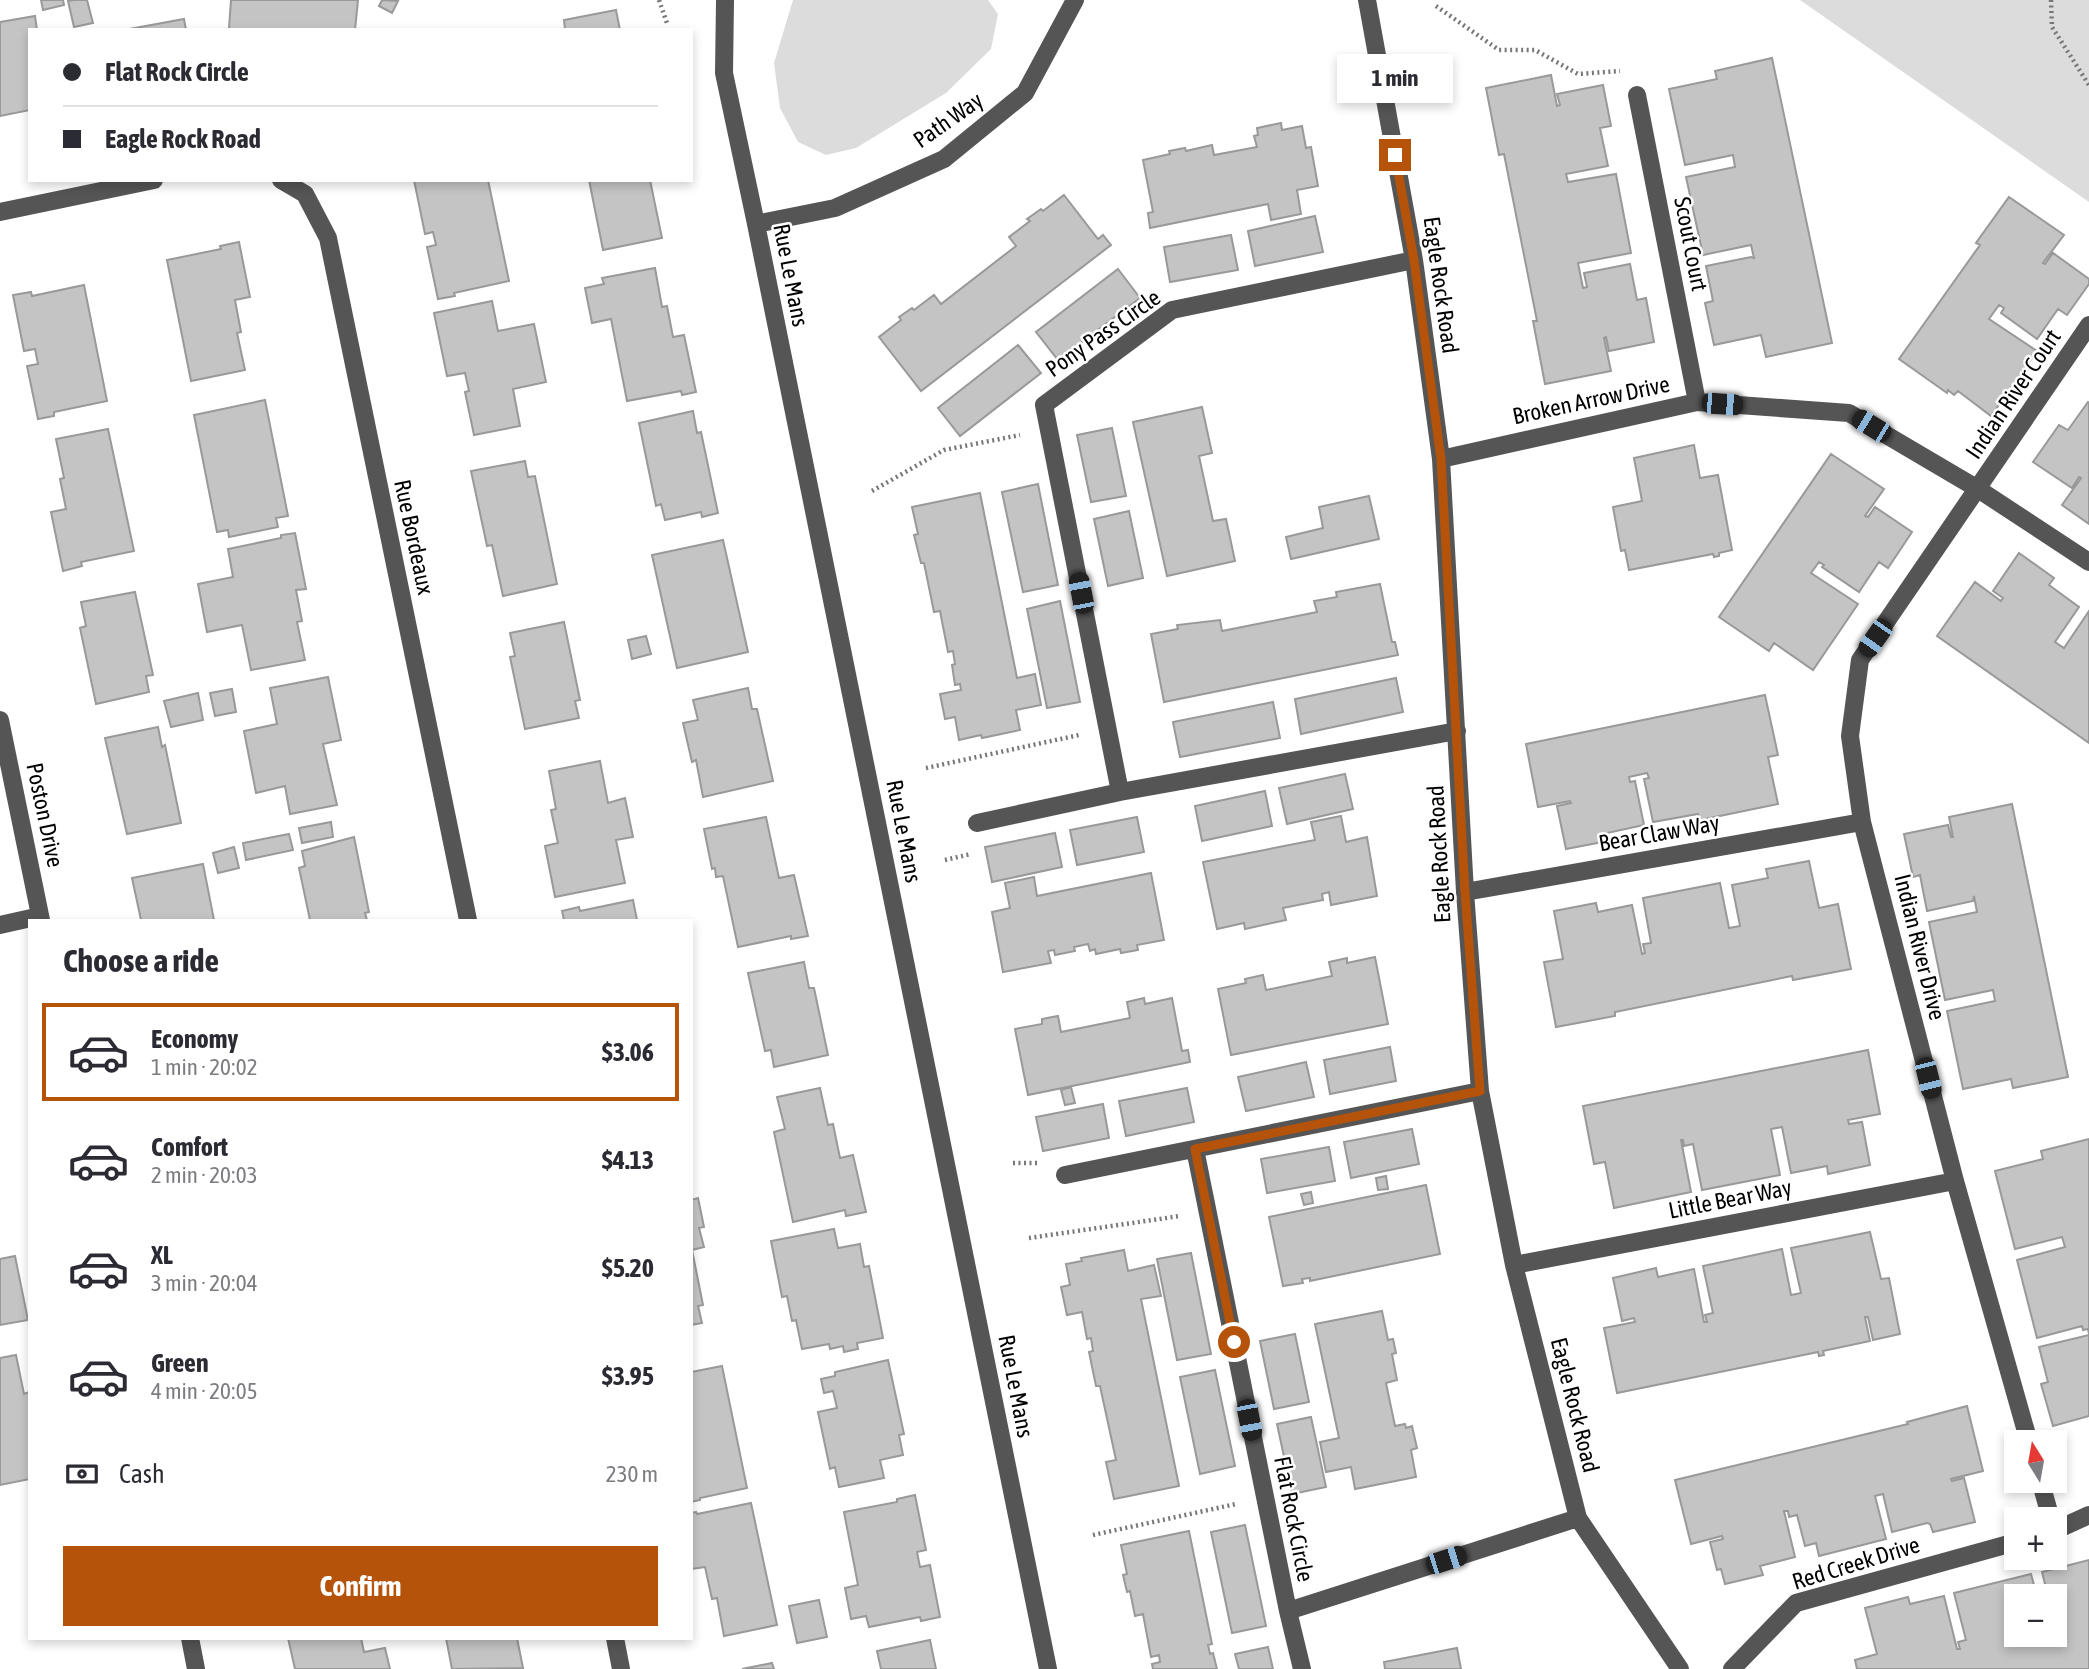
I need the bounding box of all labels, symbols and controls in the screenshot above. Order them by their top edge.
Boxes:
callout: 1 min [1337,54,1453,102]
text: Flat Rock Circle [105,57,249,87]
text: 1 min [1372,65,1418,91]
street label: Path Way [908,87,988,153]
text: Eagle Rock Road [105,124,261,154]
route end [1379,139,1411,171]
street label: Scout Court [1669,195,1713,293]
street label: Eagle Rock Road [1419,215,1463,355]
street label: Rue Le Mans [768,221,814,329]
street label: Pony Pass Circle [1041,284,1165,382]
street label: Indian River Court [1960,325,2066,463]
street label: Broken Arrow Drive [1510,371,1672,429]
car [1701,392,1744,416]
car [1848,406,1895,446]
street label: Rue Bordeaux [389,477,439,597]
car [1067,570,1096,616]
car [1855,615,1896,661]
street label: Poston Drive [21,760,69,870]
street label: Rue Le Mans [881,777,927,885]
street label: Eagle Rock Road [1422,784,1456,924]
street label: Bear Claw Way [1597,810,1721,856]
street label: Indian River Drive [1889,871,1951,1023]
text: Choose a ride [63,942,219,979]
icon: car [67,1021,130,1084]
text: Economy [151,1024,238,1054]
text: $3.06 [602,1037,654,1067]
text: 1 min · 20:02 [151,1054,257,1080]
car [1913,1055,1944,1101]
icon: car [67,1129,130,1192]
text: Comfort [151,1132,228,1162]
text: $4.13 [602,1145,654,1175]
text: 2 min · 20:03 [151,1162,257,1188]
street label: Little Bear Way [1666,1174,1794,1224]
icon: car [67,1237,130,1300]
text: XL [151,1240,173,1270]
text: $5.20 [602,1253,654,1283]
text: 3 min · 20:04 [151,1270,257,1296]
route start [1218,1326,1250,1358]
street label: Rue Le Mans [993,1332,1039,1440]
street label: Eagle Rock Road [1546,1335,1604,1475]
icon: car [67,1345,130,1408]
text: Green [151,1348,209,1378]
text: $3.95 [602,1361,654,1391]
text: 4 min · 20:05 [151,1378,257,1404]
car [1235,1397,1264,1443]
north arrow [2004,1430,2067,1493]
map controls [2004,1430,2067,1647]
street label: Flat Rock Circle [1269,1454,1319,1584]
icon: cash [63,1455,101,1493]
text: Cash [119,1459,165,1489]
text: 230 m [606,1461,658,1487]
button: + [2004,1507,2067,1570]
street label: Red Creek Drive [1789,1531,1923,1595]
car [1423,1544,1470,1576]
button: Confirm [63,1546,658,1626]
button: − [2004,1584,2067,1647]

